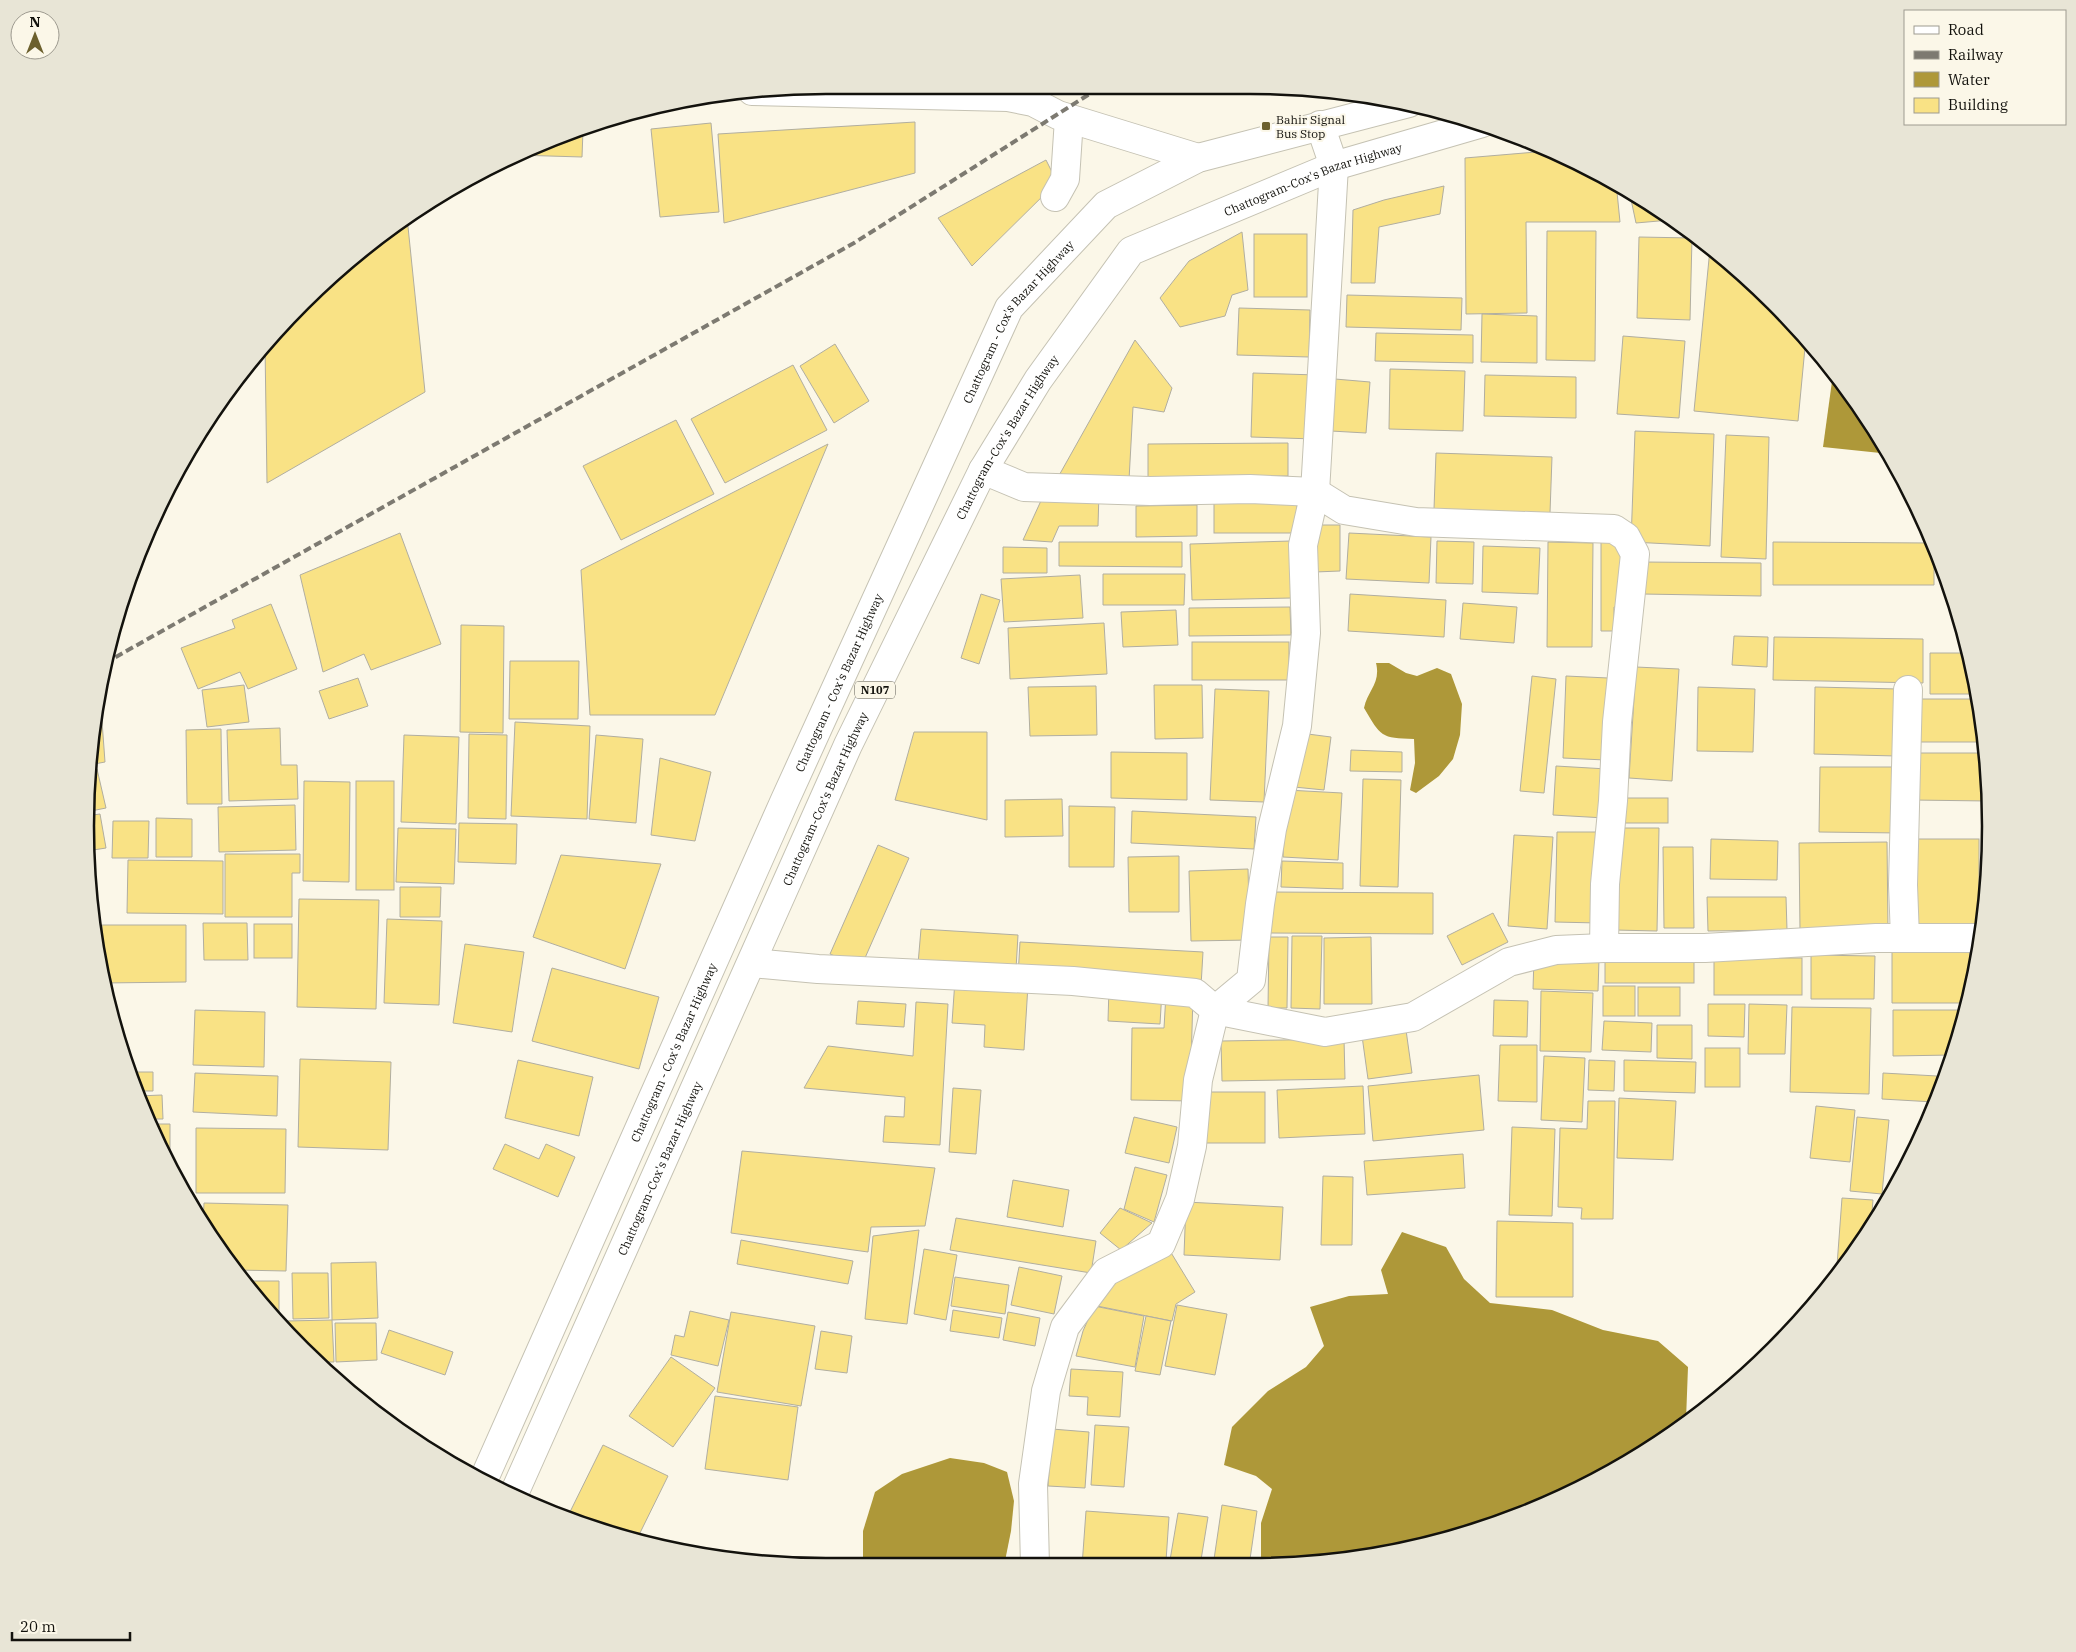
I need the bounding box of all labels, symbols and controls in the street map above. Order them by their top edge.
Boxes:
north arrow [10,10,60,60]
legend [1904,10,2066,125]
text: N [29,13,41,31]
text: Road [1948,20,1984,39]
text: Railway [1948,45,2003,64]
text: Water [1948,70,1990,89]
text: Building [1948,95,2008,114]
place label: Bahir Signal Bus Stop [1276,112,1346,141]
marker: Bahir Signal Bus Stop [1260,120,1272,132]
street label: Chattogram-Cox's Bazar Highway [1222,139,1404,219]
street label: Chattogram - Cox's Bazar Highway [959,236,1077,406]
street label: Chattogram-Cox's Bazar Highway [952,351,1062,522]
street label: Chattogram - Cox's Bazar Highway [791,590,886,774]
road number: N107 [855,682,895,698]
street label: Chattogram-Cox's Bazar Highway [779,709,871,888]
street label: Chattogram - Cox's Bazar Highway [627,960,720,1144]
street label: Chattogram-Cox's Bazar Highway [614,1078,705,1258]
scale bar [12,1610,130,1642]
text: 20 m [20,1617,56,1636]

